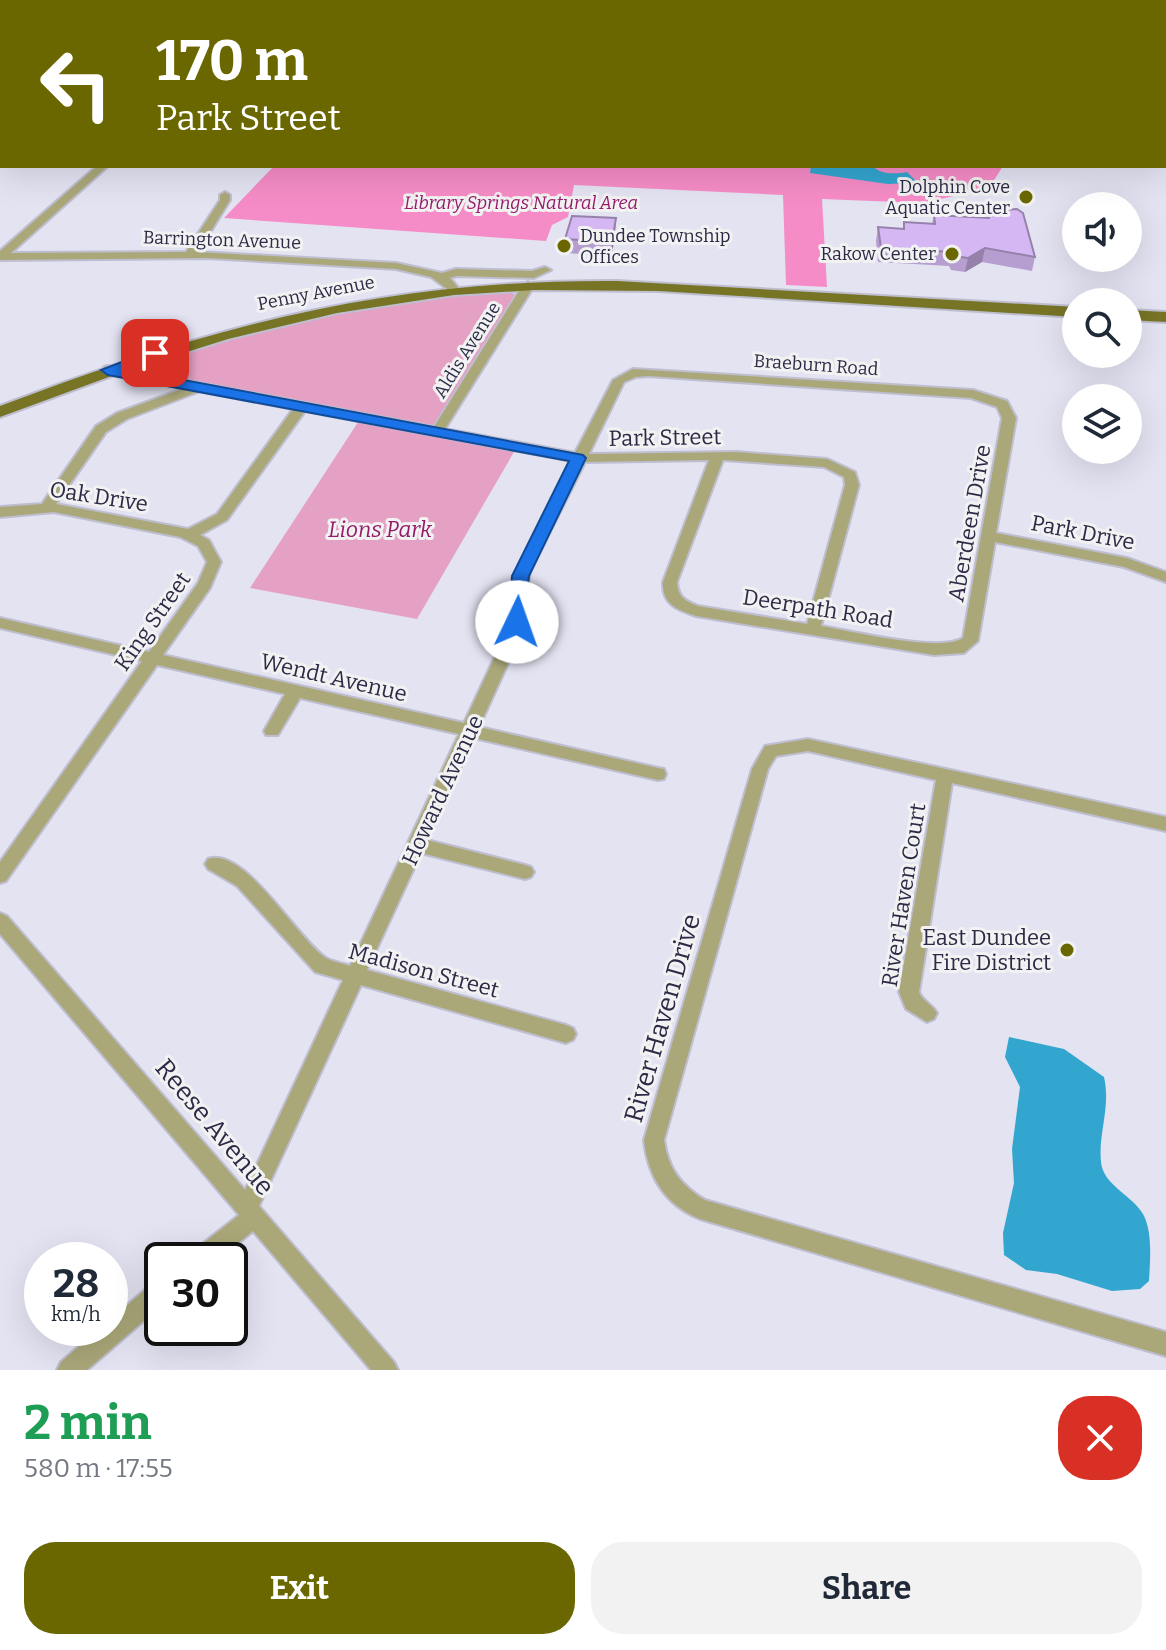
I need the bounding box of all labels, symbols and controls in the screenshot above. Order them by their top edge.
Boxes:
text: 170 m [156,28,308,95]
icon: left [24,32,128,136]
text: Park Street [156,96,341,140]
place label: Dolphin Cove Aquatic Center [885,176,1010,219]
marker: Dolphin Cove Aquatic Center [1017,188,1035,206]
park label: Library Springs Natural Area [404,192,638,214]
map controls [1062,192,1142,464]
button: sound [1062,192,1142,272]
place label: Dundee Township Offices [580,225,730,268]
street label: Barrington Avenue [143,226,301,254]
marker: Dundee Township Offices [555,237,573,255]
place label: Rakow Center [821,243,936,265]
marker: Rakow Center [943,245,961,263]
street label: Penny Avenue [256,271,376,315]
button: search [1062,288,1142,368]
street label: Aldis Avenue [429,298,505,402]
pin [121,319,189,387]
icon: arrive [133,331,177,375]
street label: Braeburn Road [753,350,879,380]
button: layers [1062,384,1142,464]
street label: Park Street [608,423,722,452]
street label: Aberdeen Drive [942,442,997,604]
street label: Oak Drive [48,475,150,518]
street label: Park Drive [1029,509,1137,556]
park label: Lions Park [328,516,433,543]
street label: King Street [109,567,196,676]
position arrow [475,580,559,664]
street label: Deerpath Road [741,583,895,634]
street label: Wendt Avenue [258,648,410,707]
street label: Howard Avenue [396,711,489,870]
street label: River Haven Court [876,801,931,989]
street label: River Haven Drive [618,910,707,1126]
place label: East Dundee Fire District [923,924,1051,976]
street label: Madison Street [346,937,502,1004]
marker: East Dundee Fire District [1058,941,1076,959]
street label: Reese Avenue [149,1053,281,1202]
speed limit sign: 30 [144,1242,248,1346]
text: 28 [53,1260,99,1308]
text: km/h [51,1302,101,1326]
text: 2 min [24,1394,152,1452]
button: close [1058,1396,1142,1480]
text: 580 m · 17:55 [24,1453,173,1484]
button: Exit [24,1542,575,1634]
button: Share [591,1542,1142,1634]

